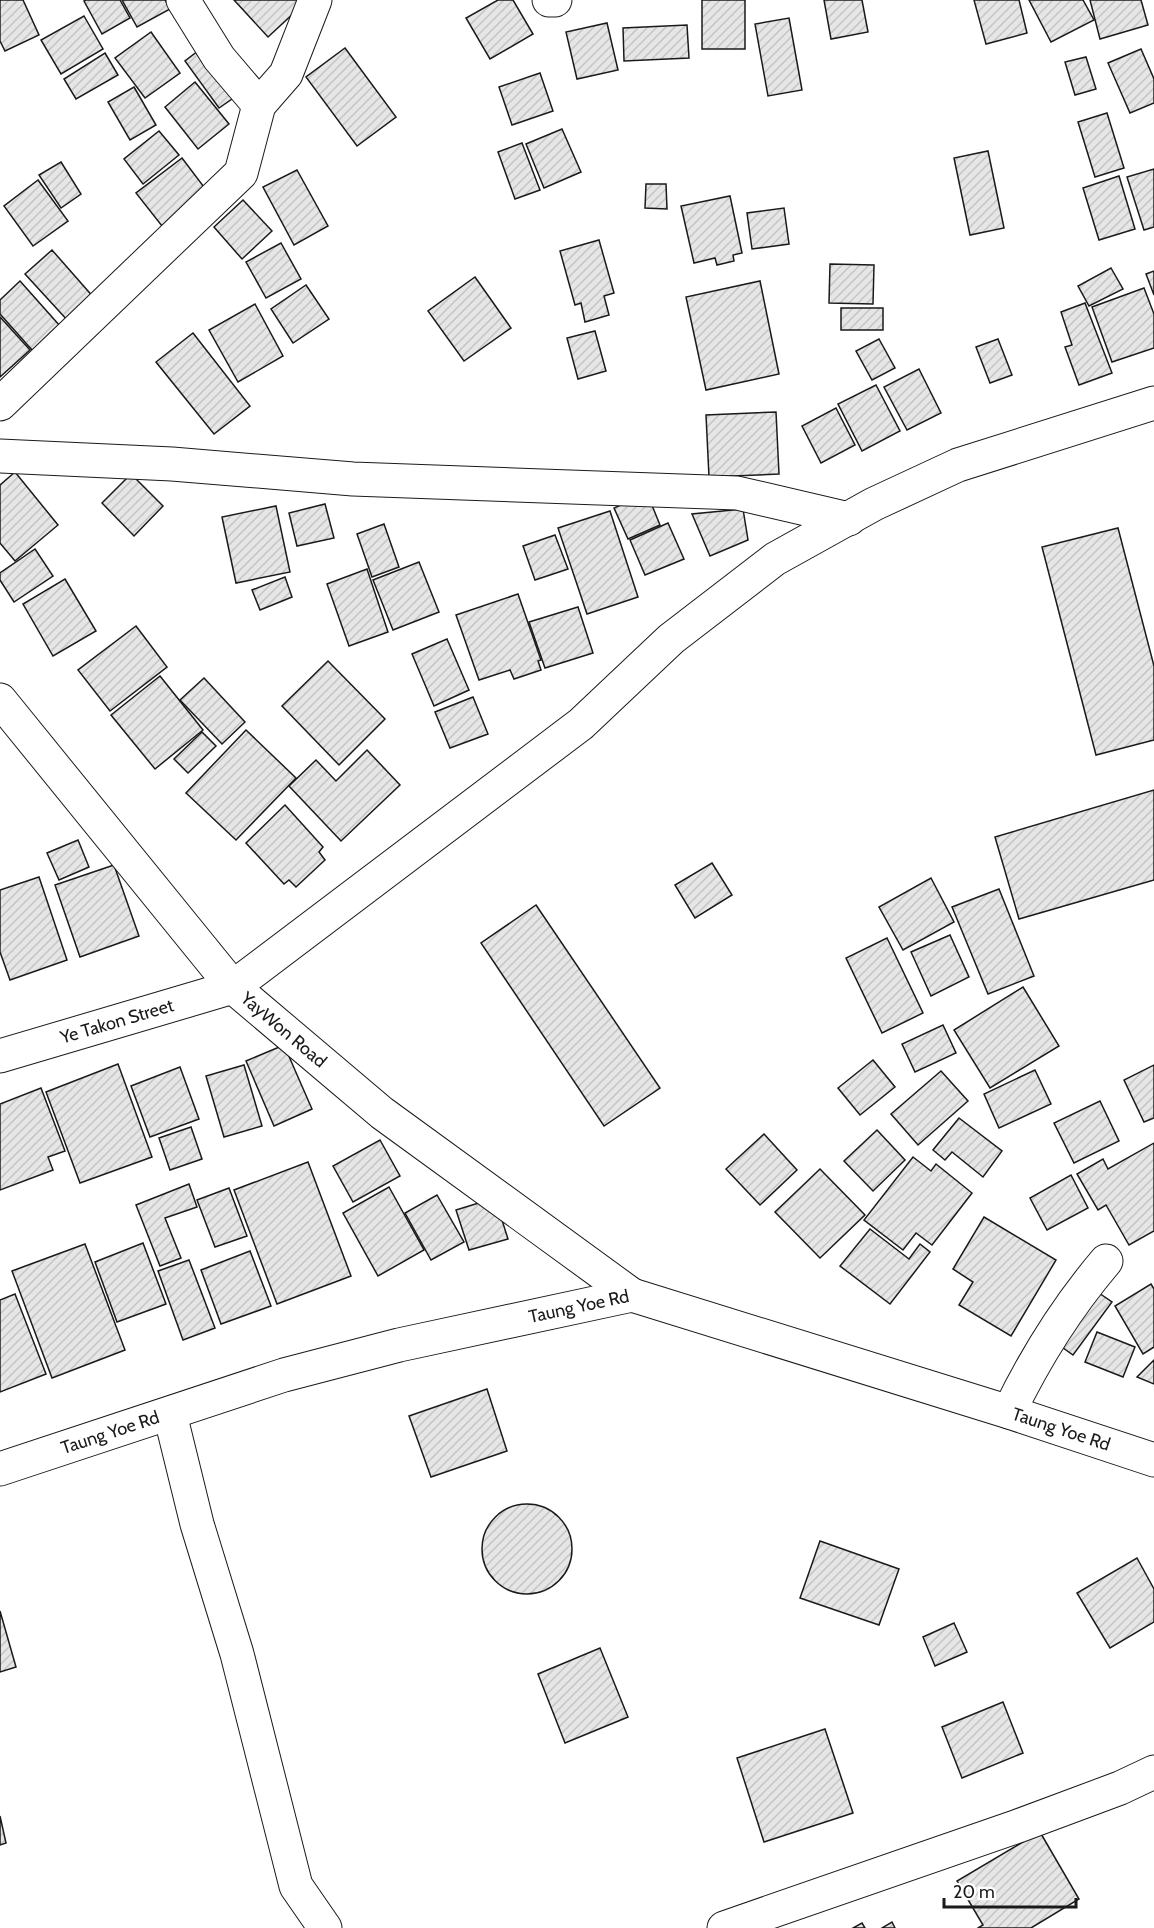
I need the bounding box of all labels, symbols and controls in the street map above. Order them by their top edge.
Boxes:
street label: YayWon Road [235,987,331,1072]
street label: Ye Takon Street [57,994,176,1049]
street label: Taung Yoe Rd [527,1285,631,1328]
street label: Taung Yoe Rd [1009,1403,1113,1456]
street label: Taung Yoe Rd [58,1406,162,1459]
scale bar [944,1871,1076,1909]
text: 20 m [953,1881,995,1903]

